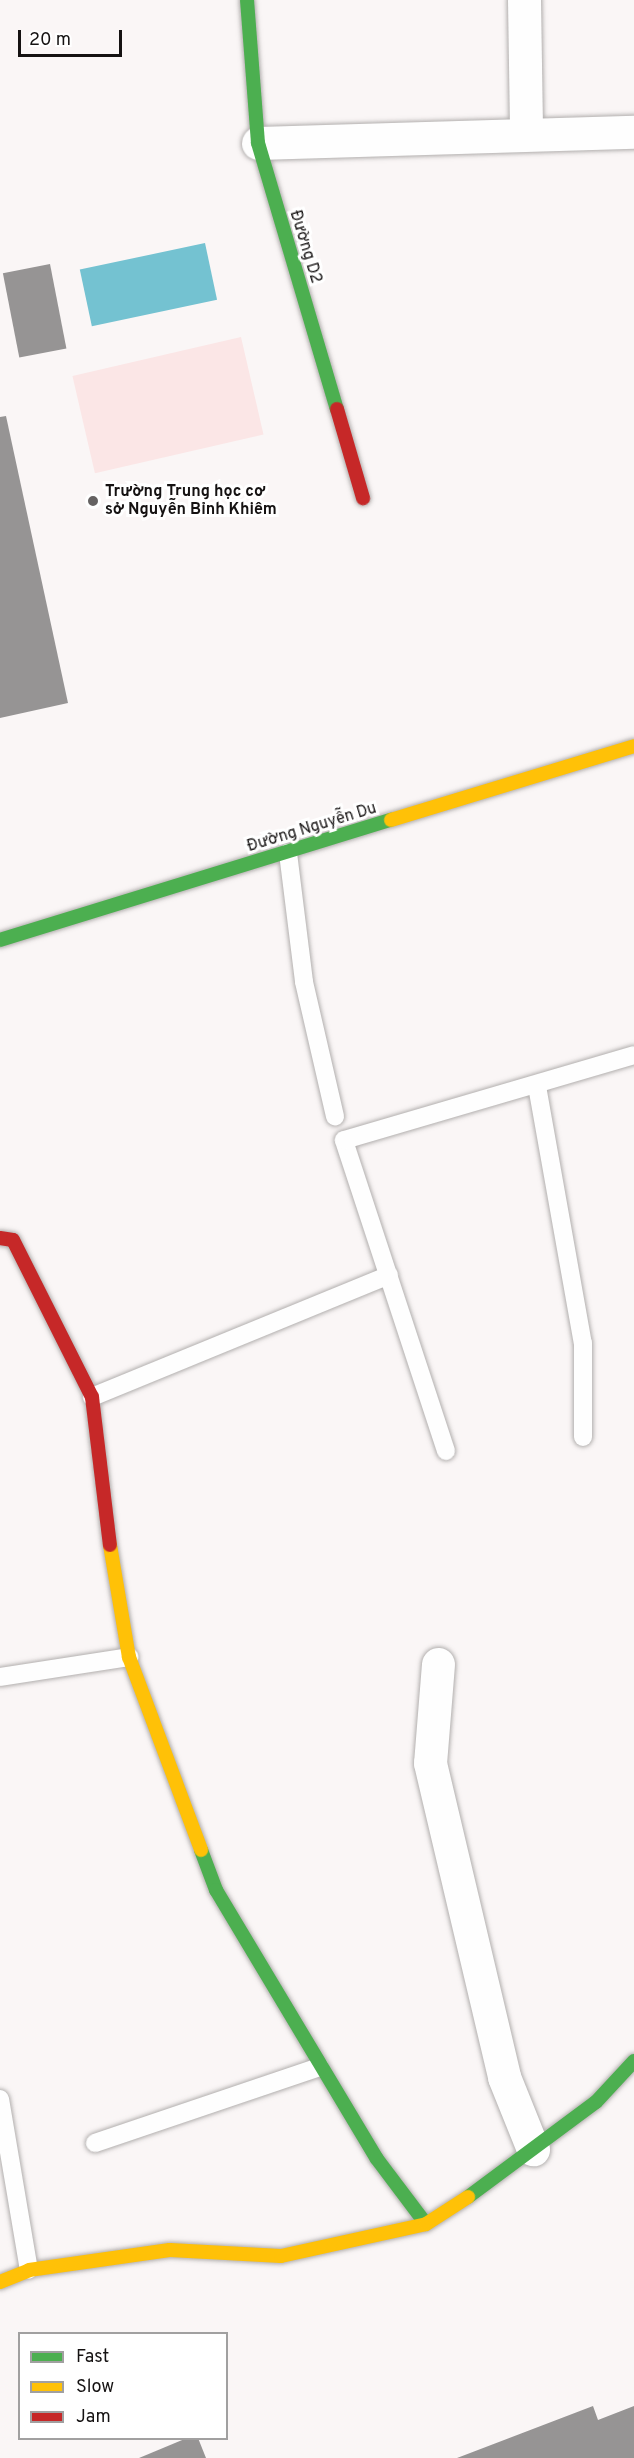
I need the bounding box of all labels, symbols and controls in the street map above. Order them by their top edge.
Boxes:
scale bar [21,18,124,56]
text: 20 m [29,29,71,52]
street label: Đường D2 [285,208,325,286]
place label: Trường Trung học cơ sở Nguyễn Bỉnh Khiêm [105,482,277,520]
marker: Trường Trung học cơ sở Nguyễn Bỉnh Khiêm [86,494,100,508]
street label: Đường Nguyễn Du [245,799,379,857]
legend [18,2332,228,2440]
text: Fast [76,2346,109,2369]
text: Slow [76,2376,114,2399]
text: Jam [76,2406,111,2429]

